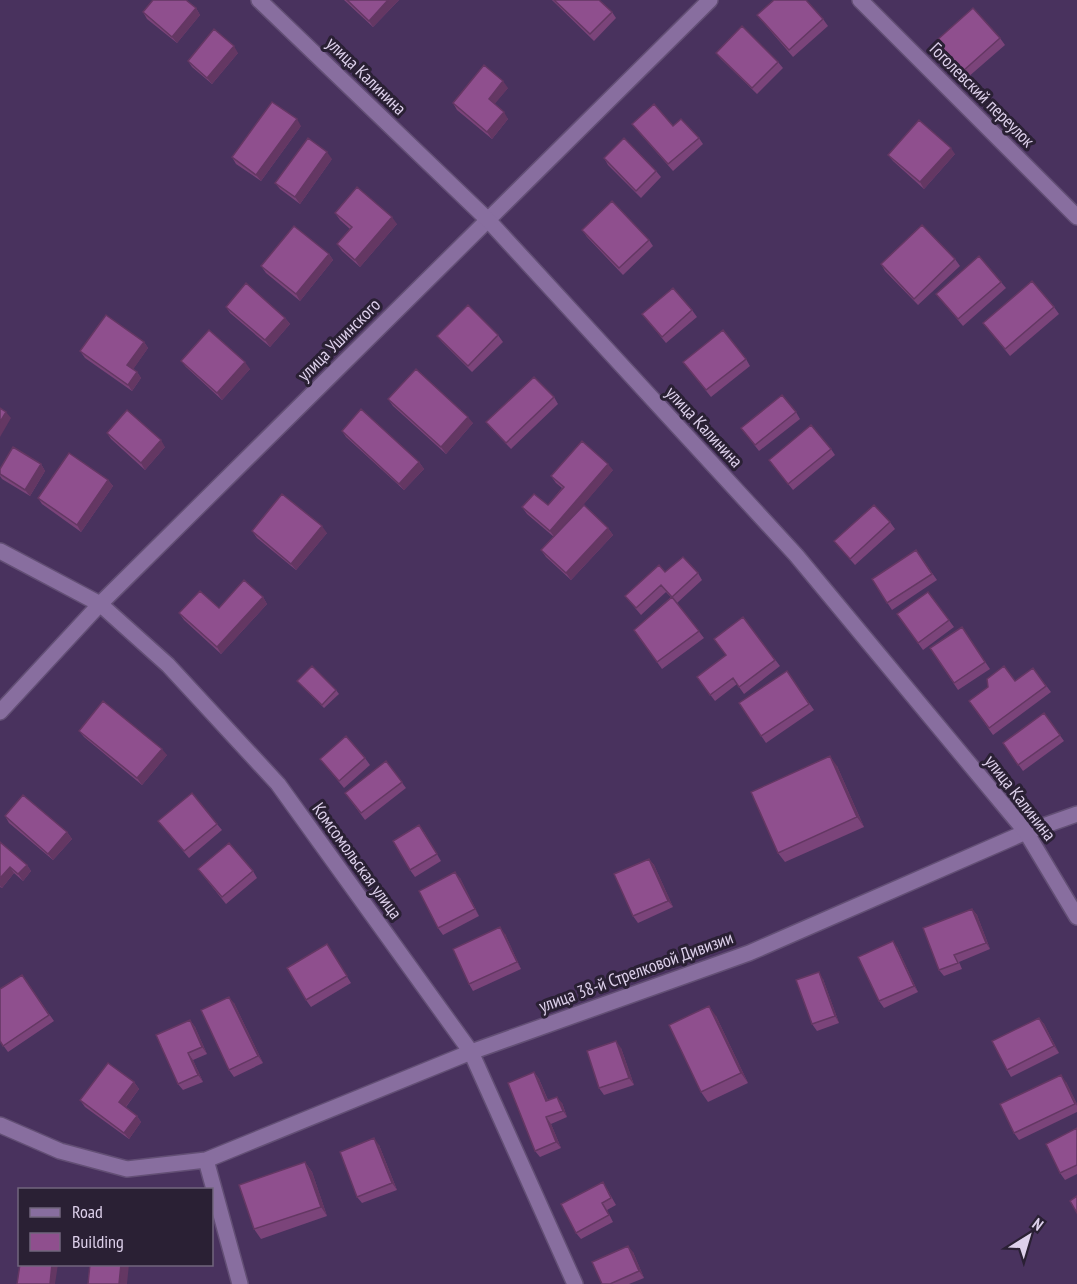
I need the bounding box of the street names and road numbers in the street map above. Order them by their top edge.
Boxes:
street label: улица Калинина [321,32,411,120]
street label: Гоголевский переулок [925,37,1040,152]
street label: улица Ушинского [292,293,385,386]
street label: улица Калинина [661,381,748,472]
street label: улица Калинина [980,750,1061,845]
street label: Комсомольская улица [307,798,407,923]
street label: улица 38-й Стрелковой Дивизии [535,926,736,1017]

